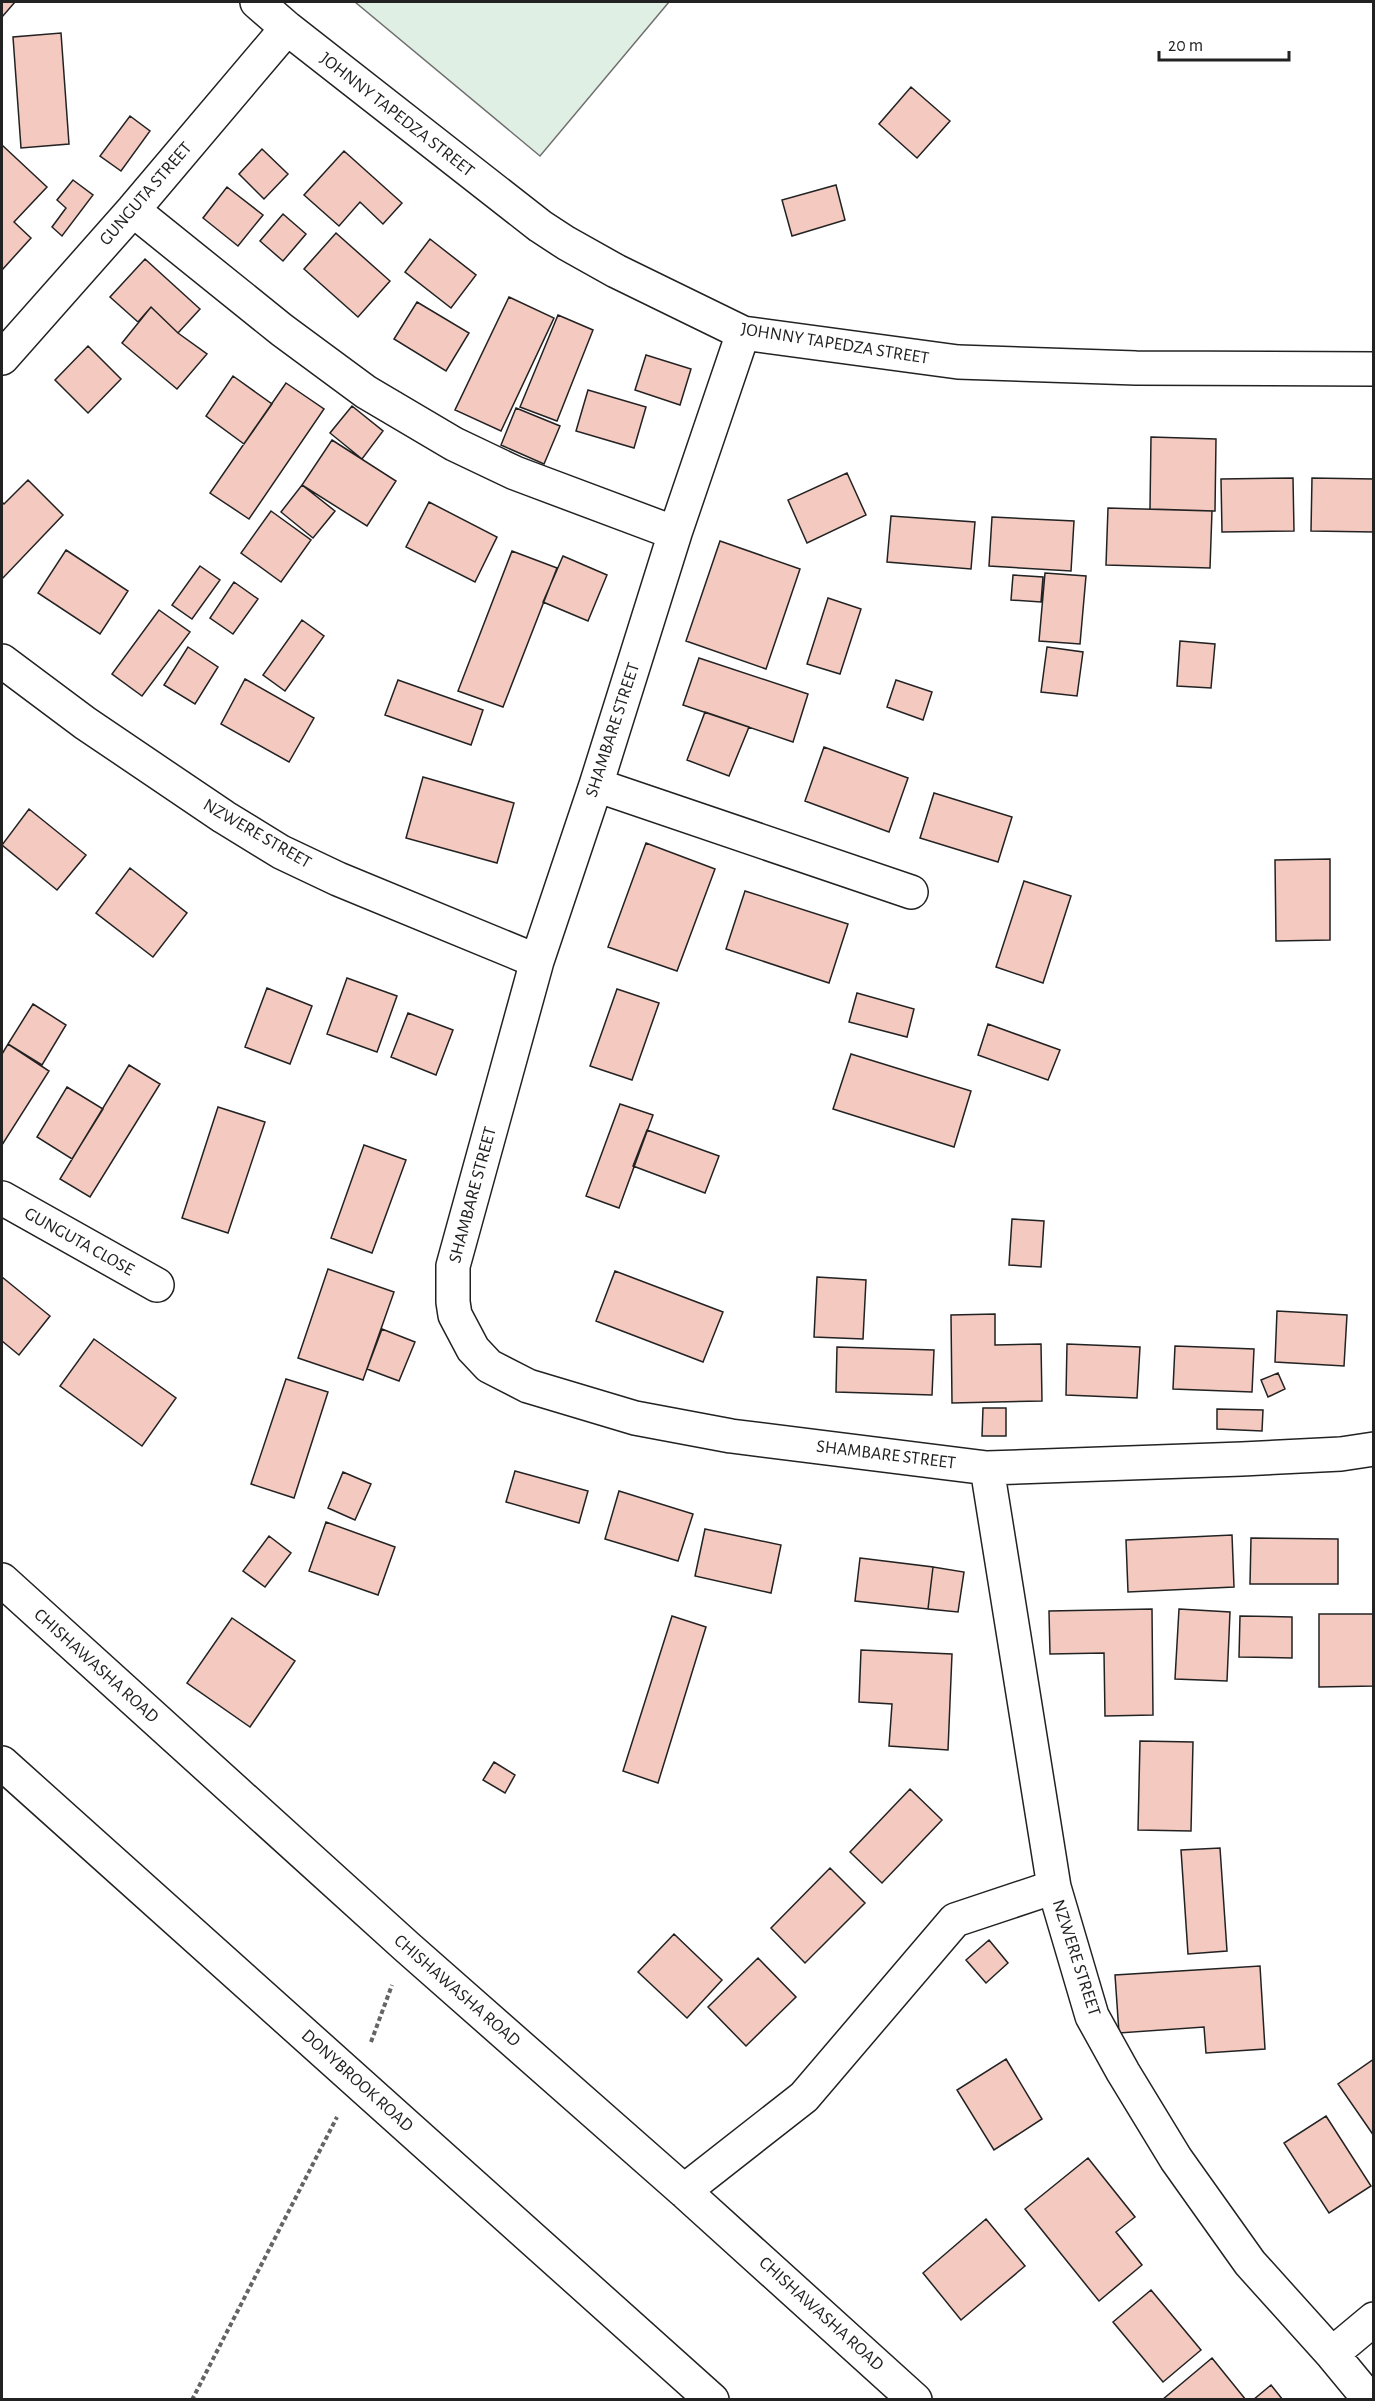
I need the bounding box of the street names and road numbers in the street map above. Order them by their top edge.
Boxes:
street label: JOHNNY TAPEDZA STREET [317,49,478,181]
street label: GUNGUTA STREET [96,139,196,249]
street label: JOHNNY TAPEDZA STREET [740,320,930,368]
street label: SHAMBARE STREET [583,660,643,800]
street label: NZWERE STREET [200,796,314,872]
street label: SHAMBARE STREET [446,1125,500,1265]
street label: GUNGUTA CLOSE [21,1205,137,1280]
street label: SHAMBARE STREET [815,1438,957,1473]
street label: CHISHAWASHA ROAD [30,1606,162,1726]
street label: NZWERE STREET [1049,1898,1103,2019]
street label: CHISHAWASHA ROAD [390,1932,524,2050]
street label: DONYBROOK ROAD [298,2026,416,2136]
street label: CHISHAWASHA ROAD [755,2254,887,2374]

